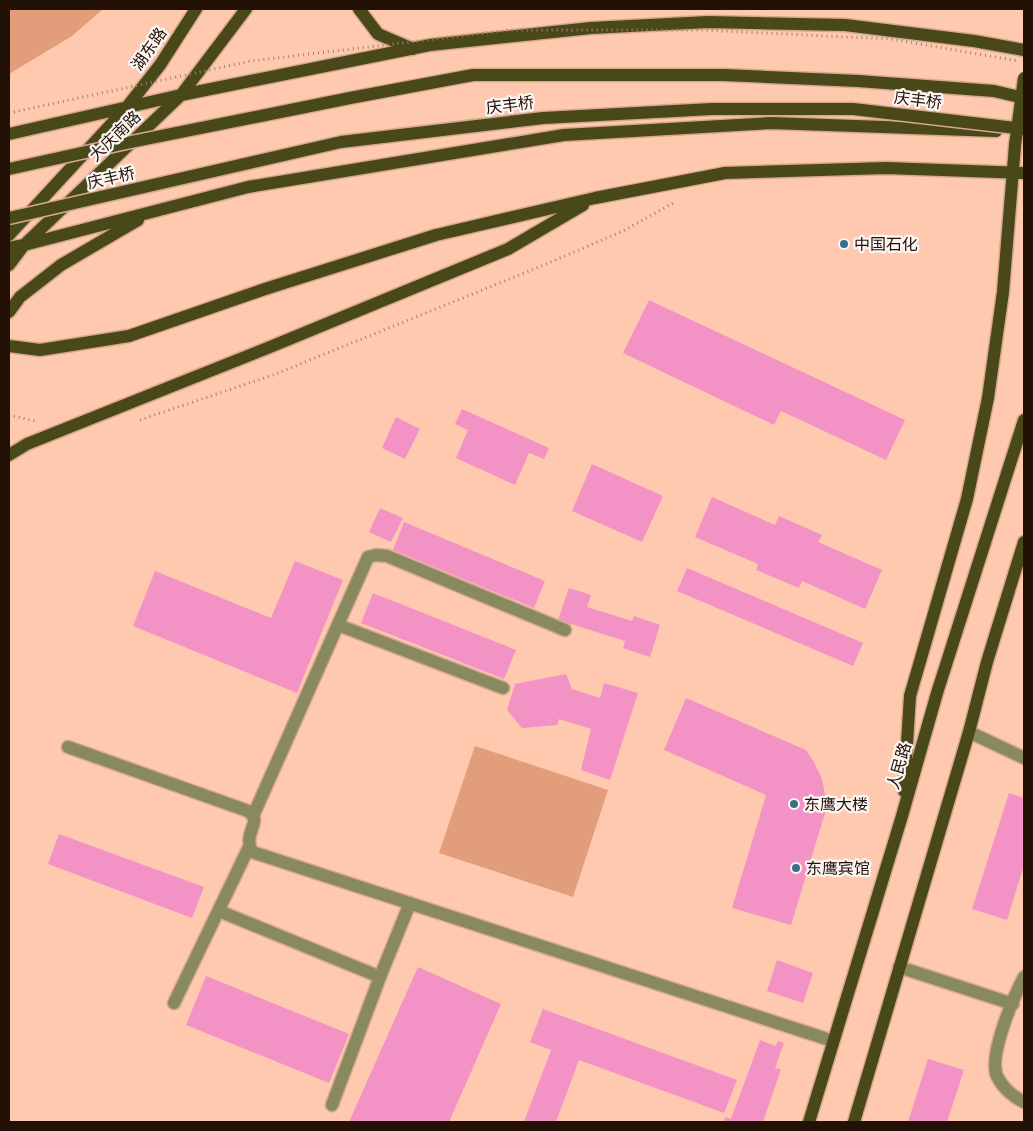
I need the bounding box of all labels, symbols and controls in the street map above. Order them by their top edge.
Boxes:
street label: 湖东路 [128,24,170,74]
street label: 庆丰桥 [893,89,943,111]
street label: 庆丰桥 [485,94,535,116]
street label: 大庆南路 [86,108,144,164]
street label: 庆丰桥 [86,164,136,192]
place label: 中国石化 [854,236,918,253]
marker: 中国石化 [838,238,850,250]
street label: 人民路 [884,741,914,791]
place label: 东鹰大楼 [804,796,868,813]
marker: 东鹰大楼 [788,798,800,810]
place label: 东鹰宾馆 [806,860,870,877]
marker: 东鹰宾馆 [790,862,802,874]

